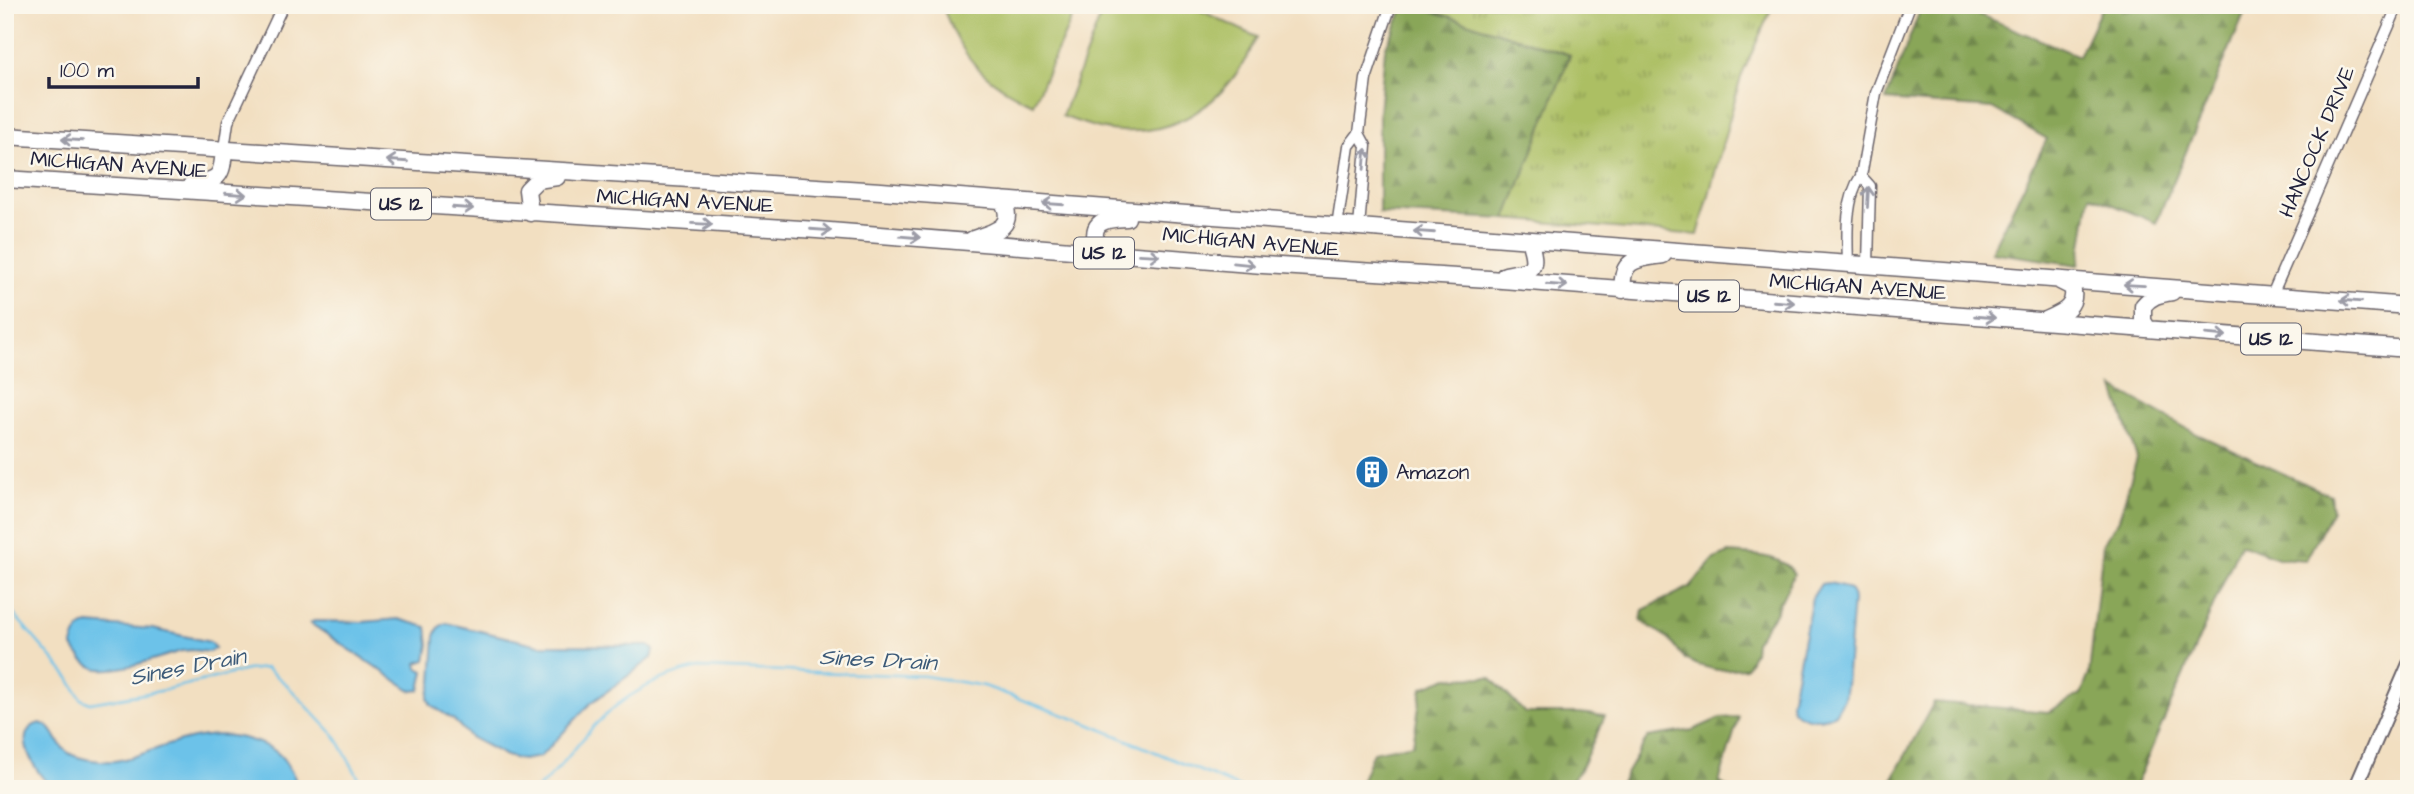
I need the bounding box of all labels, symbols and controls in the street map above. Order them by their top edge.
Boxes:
scale bar [49,46,198,90]
text: 100 m [60,56,115,85]
street label: HANCOCK DRIVE [2272,61,2362,222]
one-way arrow [61,134,84,147]
street label: MICHIGAN AVENUE [30,144,209,186]
one-way arrow [1359,148,1372,171]
one-way arrow [386,154,409,167]
street label: MICHIGAN AVENUE [596,182,775,220]
one-way arrow [1862,186,1875,209]
one-way arrow [224,187,247,200]
road number: US 12 [371,188,431,220]
one-way arrow [1042,197,1064,210]
one-way arrow [451,202,474,215]
one-way arrow [690,218,713,231]
street label: MICHIGAN AVENUE [1161,220,1341,264]
one-way arrow [809,224,832,237]
one-way arrow [1413,225,1436,238]
one-way arrow [898,231,921,244]
road number: US 12 [1074,238,1134,268]
one-way arrow [1138,249,1161,262]
one-way arrow [1232,257,1255,270]
street label: MICHIGAN AVENUE [1769,266,1948,308]
one-way arrow [1545,278,1568,291]
one-way arrow [2123,278,2146,291]
road number: US 12 [1679,280,1739,312]
one-way arrow [2340,294,2362,307]
one-way arrow [1772,296,1795,309]
one-way arrow [1973,311,1996,324]
road number: US 12 [2241,324,2301,354]
one-way arrow [2204,329,2226,342]
building icon: Amazon [1353,453,1391,491]
place label: Amazon [1396,458,1469,487]
water label: Sines Drain [127,640,251,694]
water label: Sines Drain [819,641,940,679]

